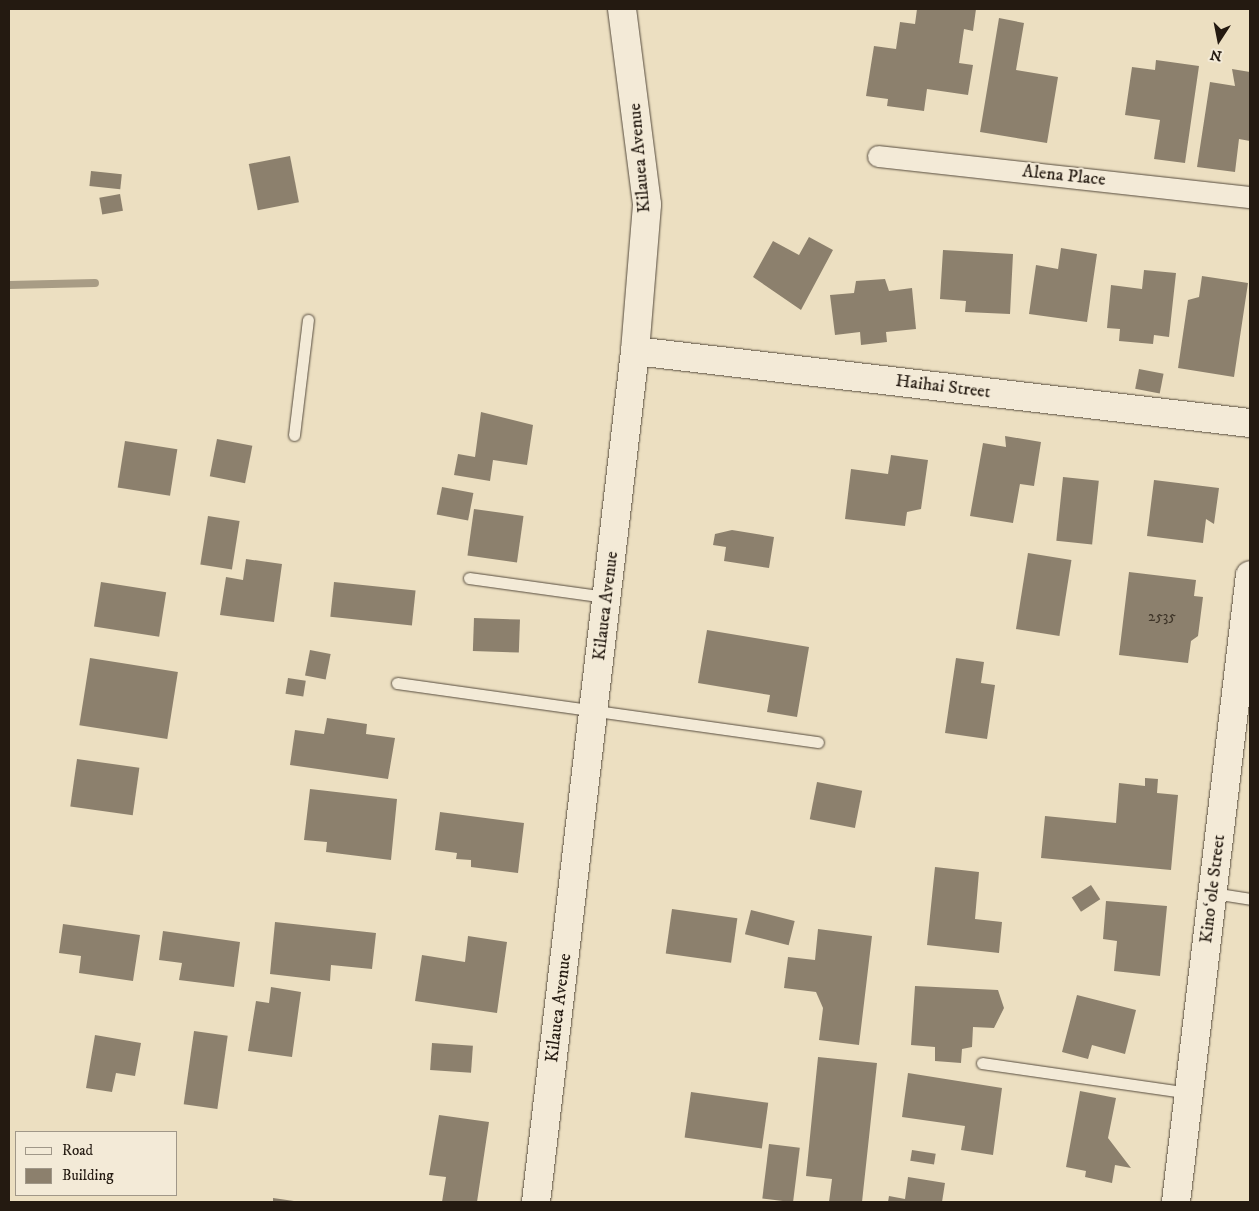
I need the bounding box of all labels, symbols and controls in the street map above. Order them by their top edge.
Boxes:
north arrow [1194,15,1244,65]
text: N [1209,45,1223,65]
street label: Kilauea Avenue [624,102,656,214]
street label: Alena Place [1021,161,1107,191]
street label: Haihai Street [894,370,992,404]
street label: Kilauea Avenue [589,550,623,662]
house number: 2535 [1148,608,1176,626]
street label: Kinoʻole Street [1196,833,1230,945]
street label: Kilauea Avenue [542,952,576,1064]
legend [15,1131,178,1196]
text: Road [62,1141,93,1160]
text: Building [62,1166,114,1185]

